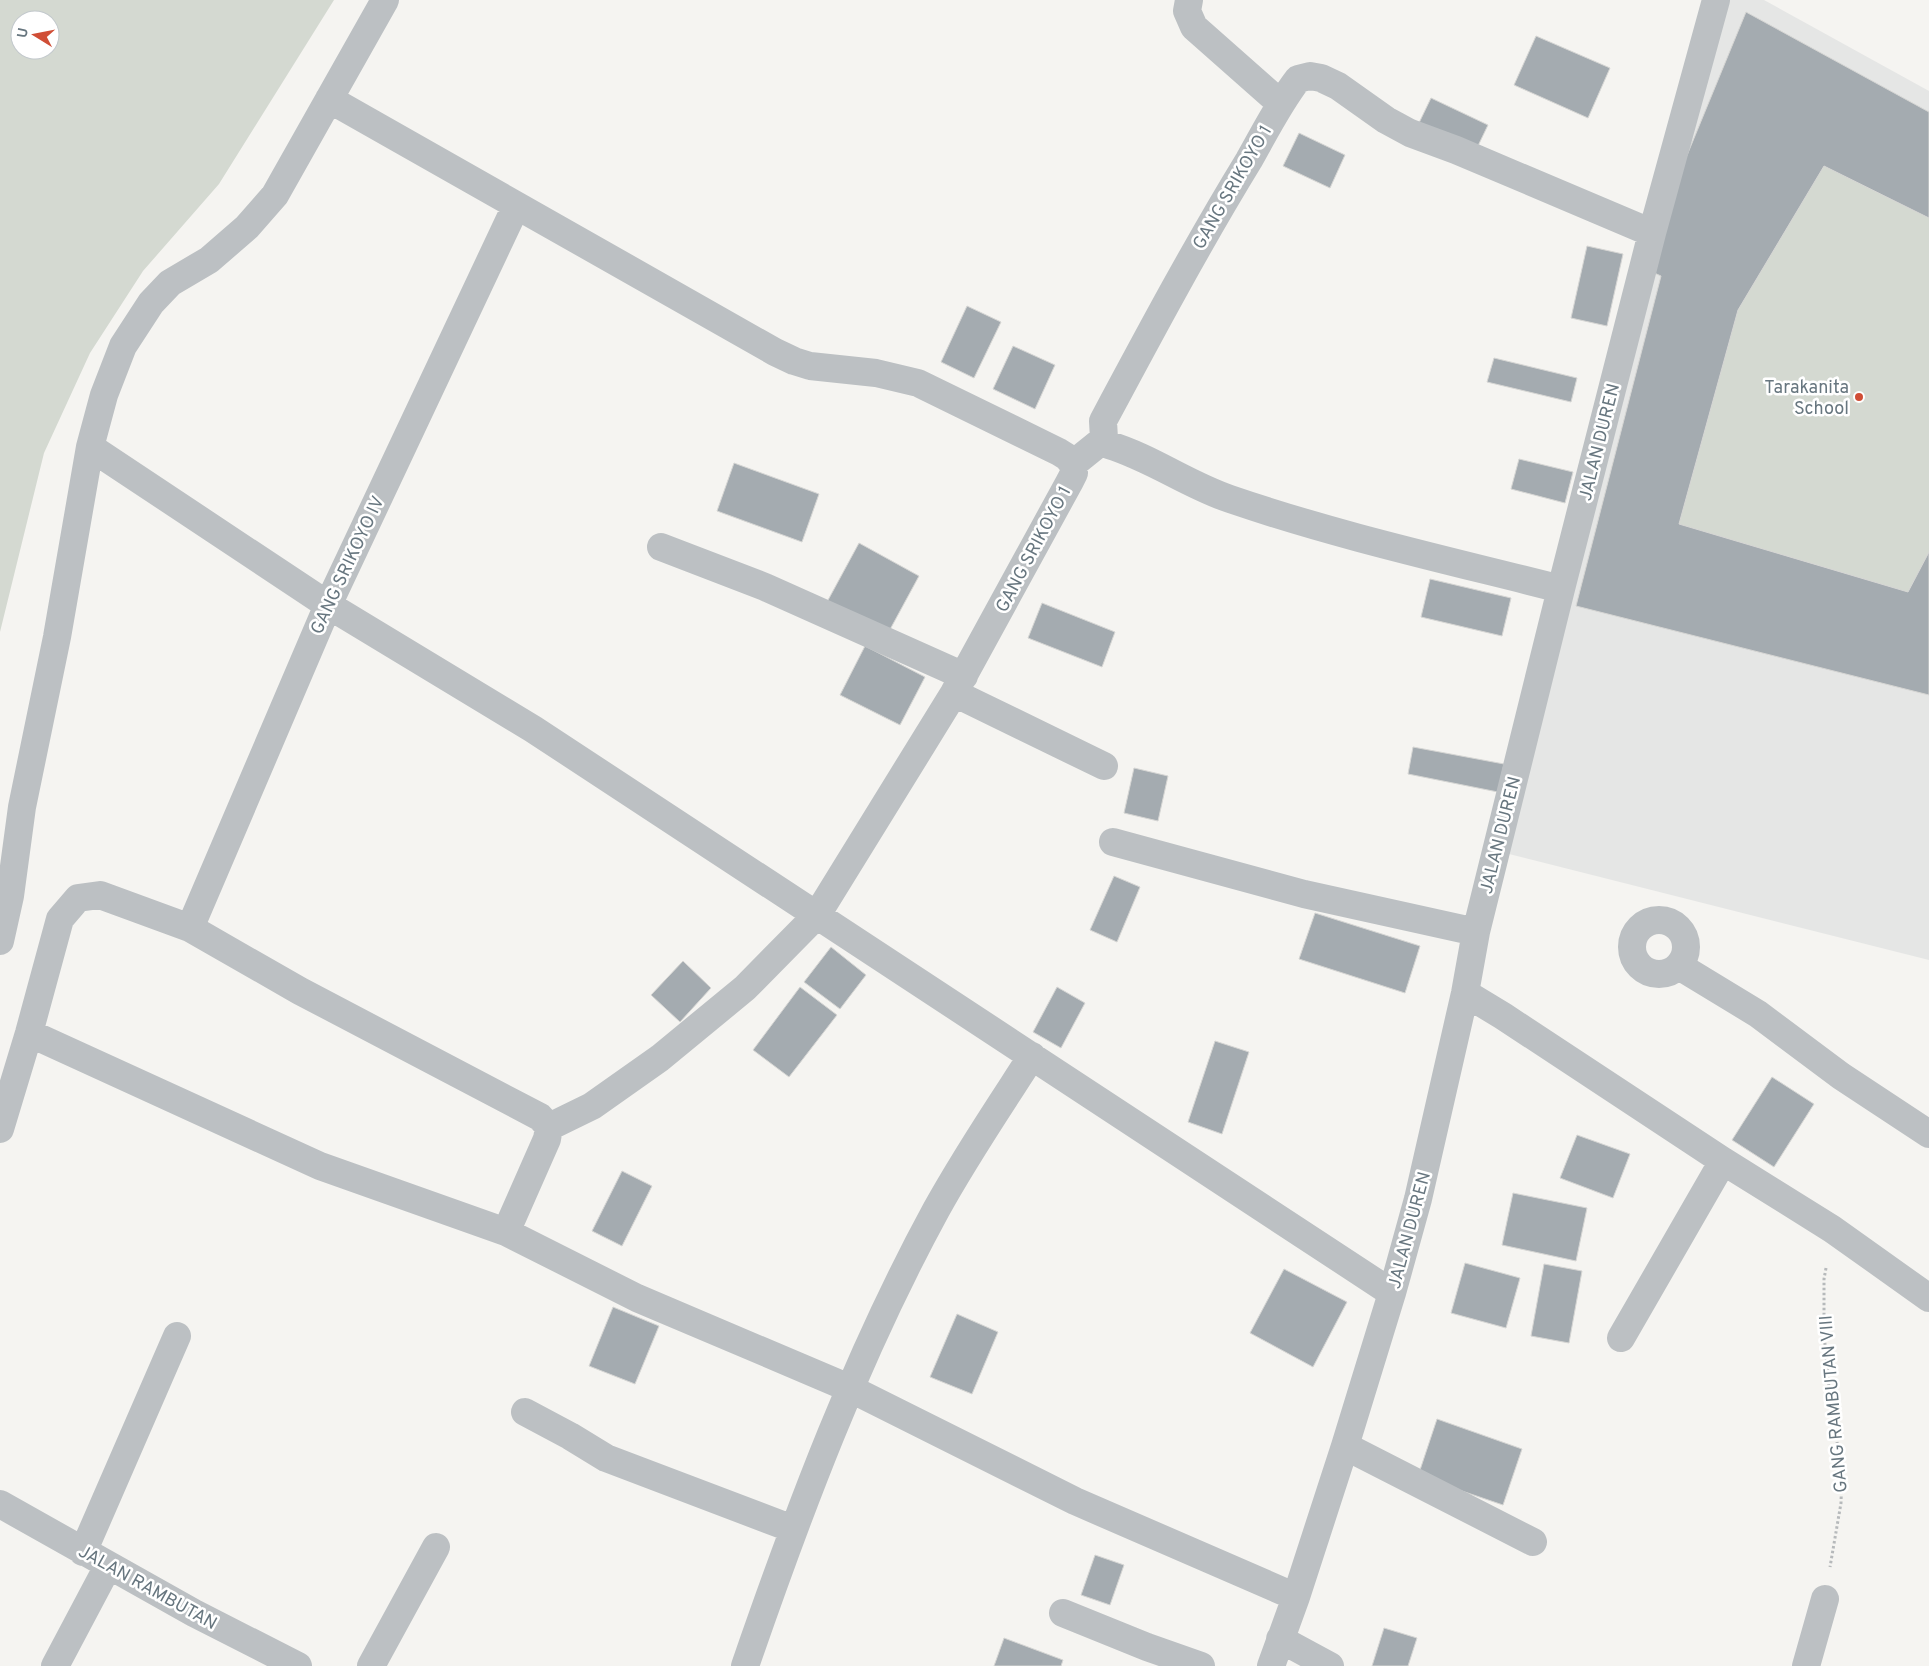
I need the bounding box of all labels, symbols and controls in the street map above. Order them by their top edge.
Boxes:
north arrow [10,10,60,60]
text: U [14,27,33,39]
street label: GANG SRIKOYO 1 [1188,122,1278,254]
place label: Tarakanita School [1764,377,1849,421]
street label: JALAN DUREN [1575,381,1626,504]
marker: Tarakanita School [1853,391,1865,403]
street label: GANG SRIKOYO 1 [991,483,1077,617]
street label: GANG SRIKOYO IV [306,493,390,638]
street label: JALAN DUREN [1476,774,1527,897]
street label: JALAN DUREN [1384,1169,1437,1291]
street label: GANG RAMBUTAN VIII [1815,1314,1854,1494]
street label: JALAN RAMBUTAN [74,1541,221,1636]

